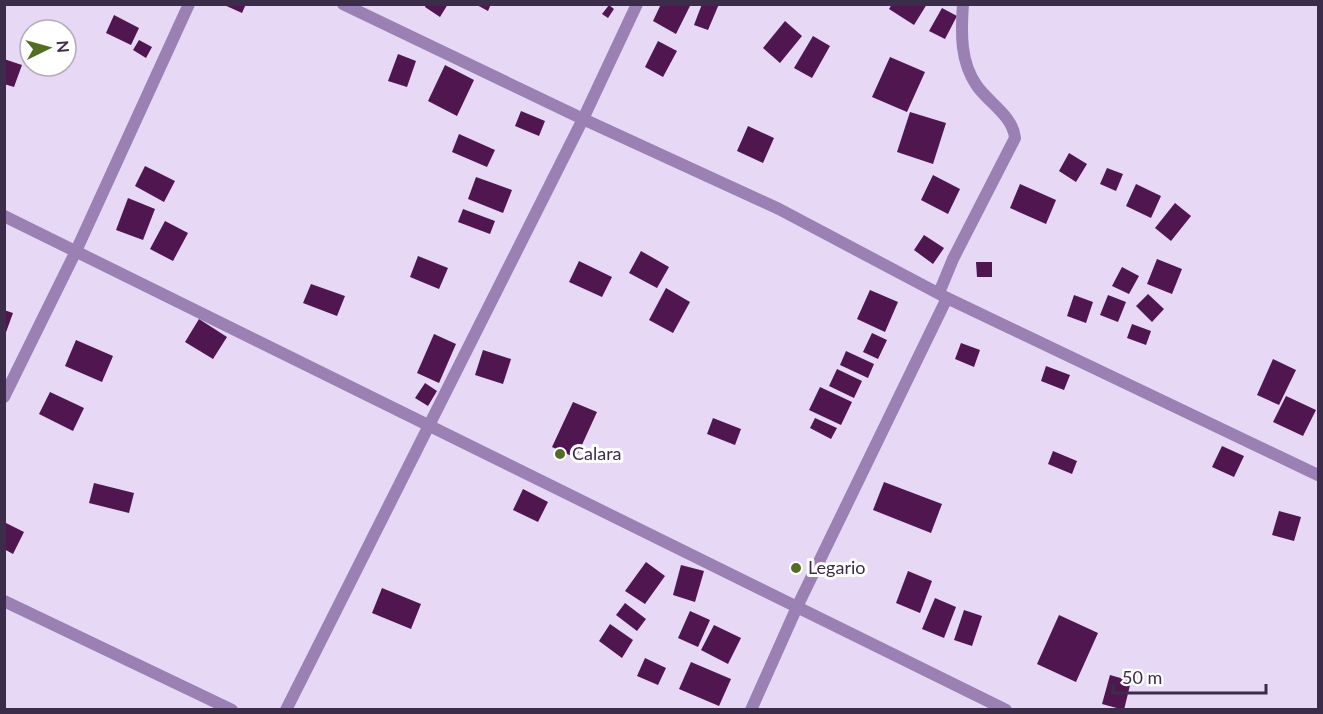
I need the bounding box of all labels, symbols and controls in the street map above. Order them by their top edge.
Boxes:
north arrow [18,18,78,78]
text: N [53,40,73,54]
place label: Calara [572,442,622,464]
marker: Calara [553,447,567,461]
place label: Legario [808,556,865,578]
marker: Legario [789,561,803,575]
scale bar [1113,657,1266,695]
text: 50 m [1122,666,1162,688]

